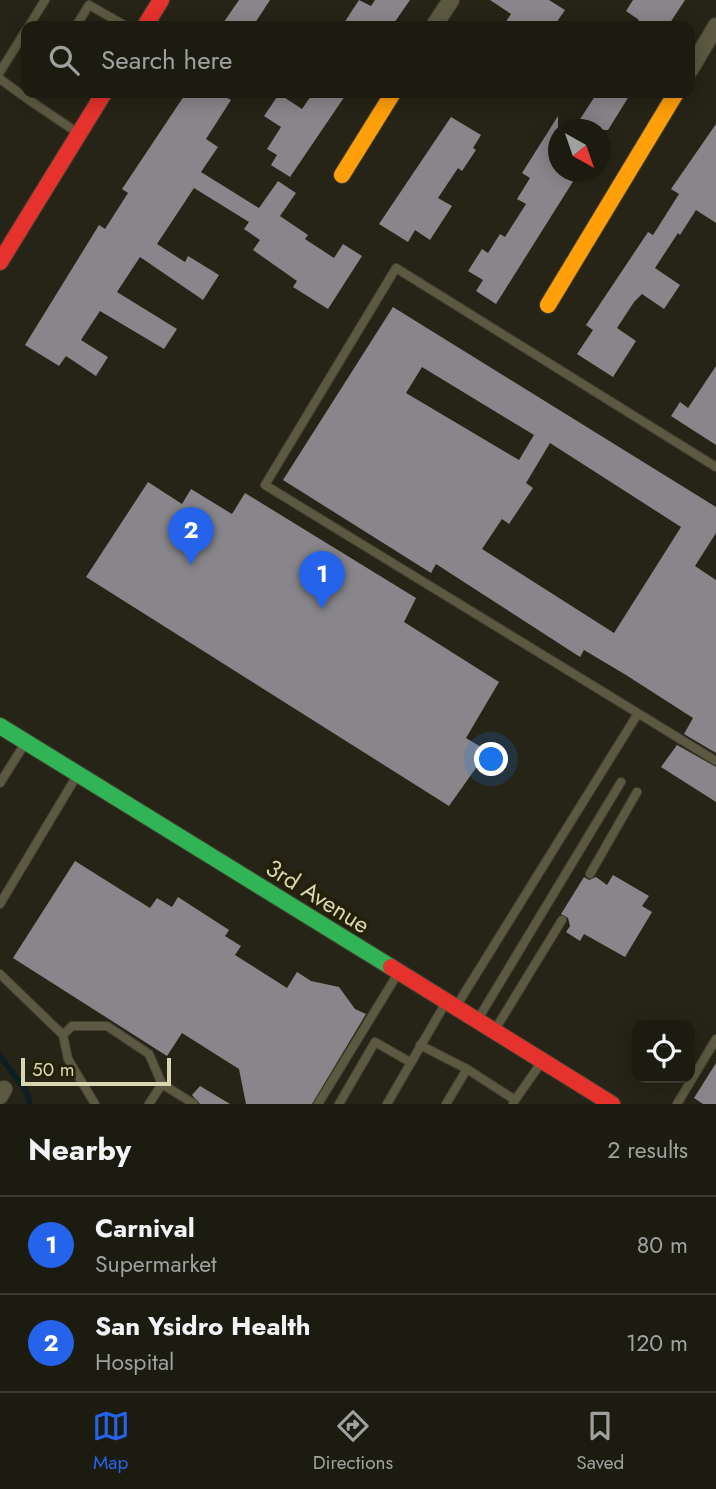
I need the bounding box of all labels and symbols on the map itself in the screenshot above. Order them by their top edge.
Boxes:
north arrow [548,119,611,182]
pin: 2 [168,507,214,565]
pin: 1 [299,551,345,609]
your location [474,742,508,776]
street label: 3rd Avenue [259,850,377,942]
scale bar [21,1055,172,1087]

